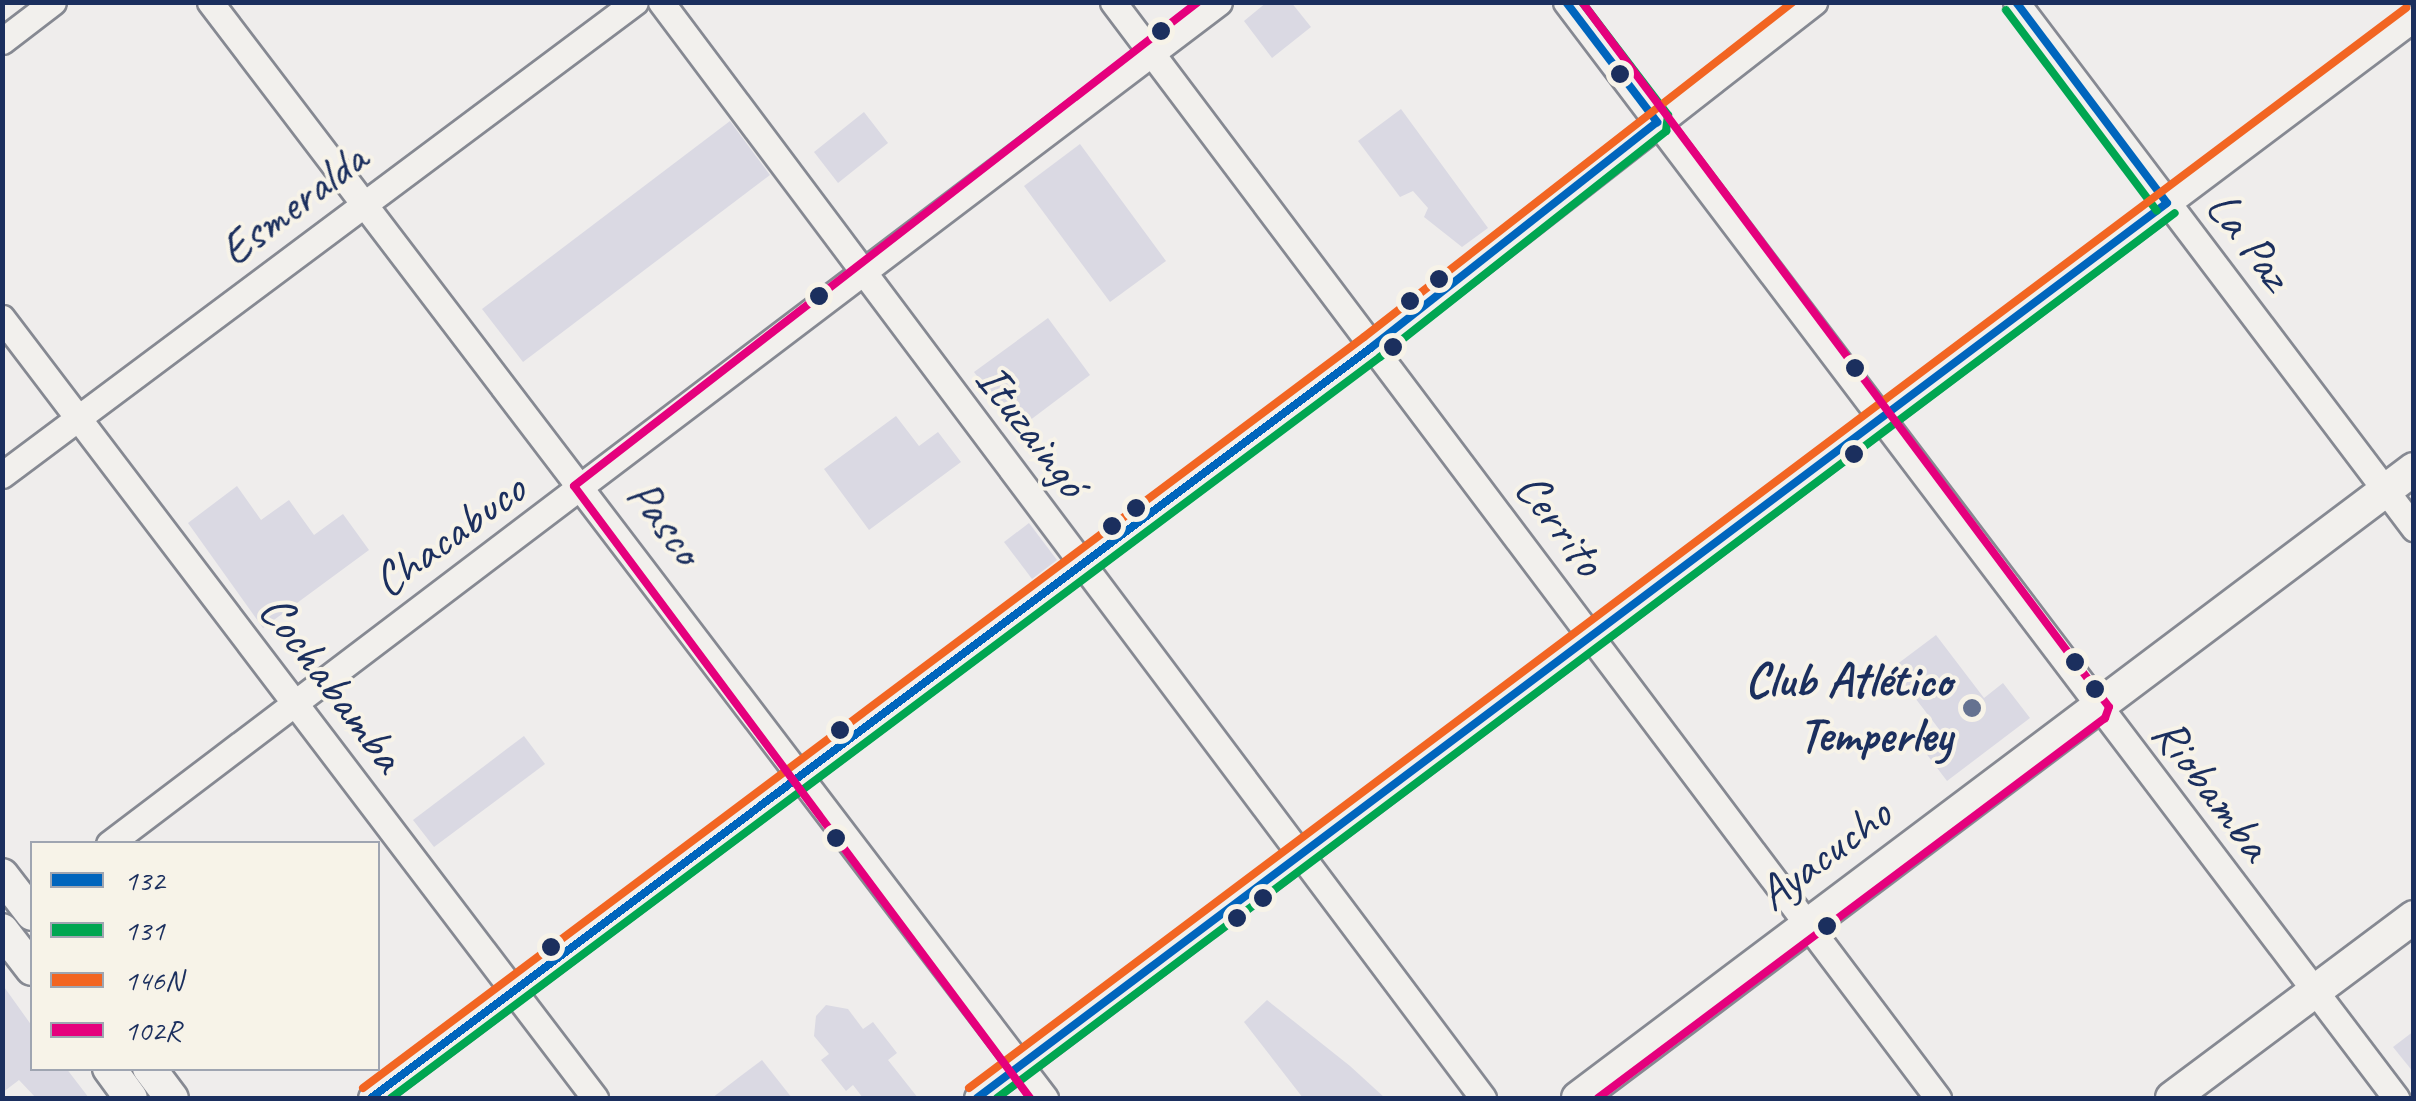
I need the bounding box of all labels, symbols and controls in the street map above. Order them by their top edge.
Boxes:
unlabelled marker [1151,21,1171,41]
unlabelled marker [1610,64,1630,84]
street label: Esmeralda [208,130,378,278]
street label: La Paz [2193,179,2305,301]
unlabelled marker [1429,269,1449,289]
unlabelled marker [809,286,829,306]
unlabelled marker [1400,291,1420,311]
unlabelled marker [1383,337,1403,357]
street label: Ituzaingó [963,352,1101,508]
unlabelled marker [1845,358,1865,378]
unlabelled marker [1844,444,1864,464]
street label: Chacabuco [361,460,537,610]
street label: Cerrito [1503,461,1617,587]
street label: Pasco [614,468,716,576]
unlabelled marker [1126,498,1146,518]
unlabelled marker [1102,516,1122,536]
street label: Cochabamba [247,583,417,783]
place label: Club Atlético Temperley [1745,651,1952,764]
unlabelled marker [2065,652,2085,672]
unlabelled marker [2085,679,2105,699]
marker: Club Atlético Temperley [1961,697,1983,719]
street label: Riobamba [2140,706,2284,872]
unlabelled marker [830,720,850,740]
street label: Ayacucho [1746,785,1902,923]
unlabelled marker [826,828,846,848]
legend [30,841,380,1071]
text: 132 [124,861,165,899]
unlabelled marker [1253,888,1273,908]
unlabelled marker [1227,908,1247,928]
text: 131 [124,911,165,949]
unlabelled marker [1817,916,1837,936]
unlabelled marker [541,937,561,957]
text: 146N [124,961,182,999]
text: 102R [124,1011,181,1049]

